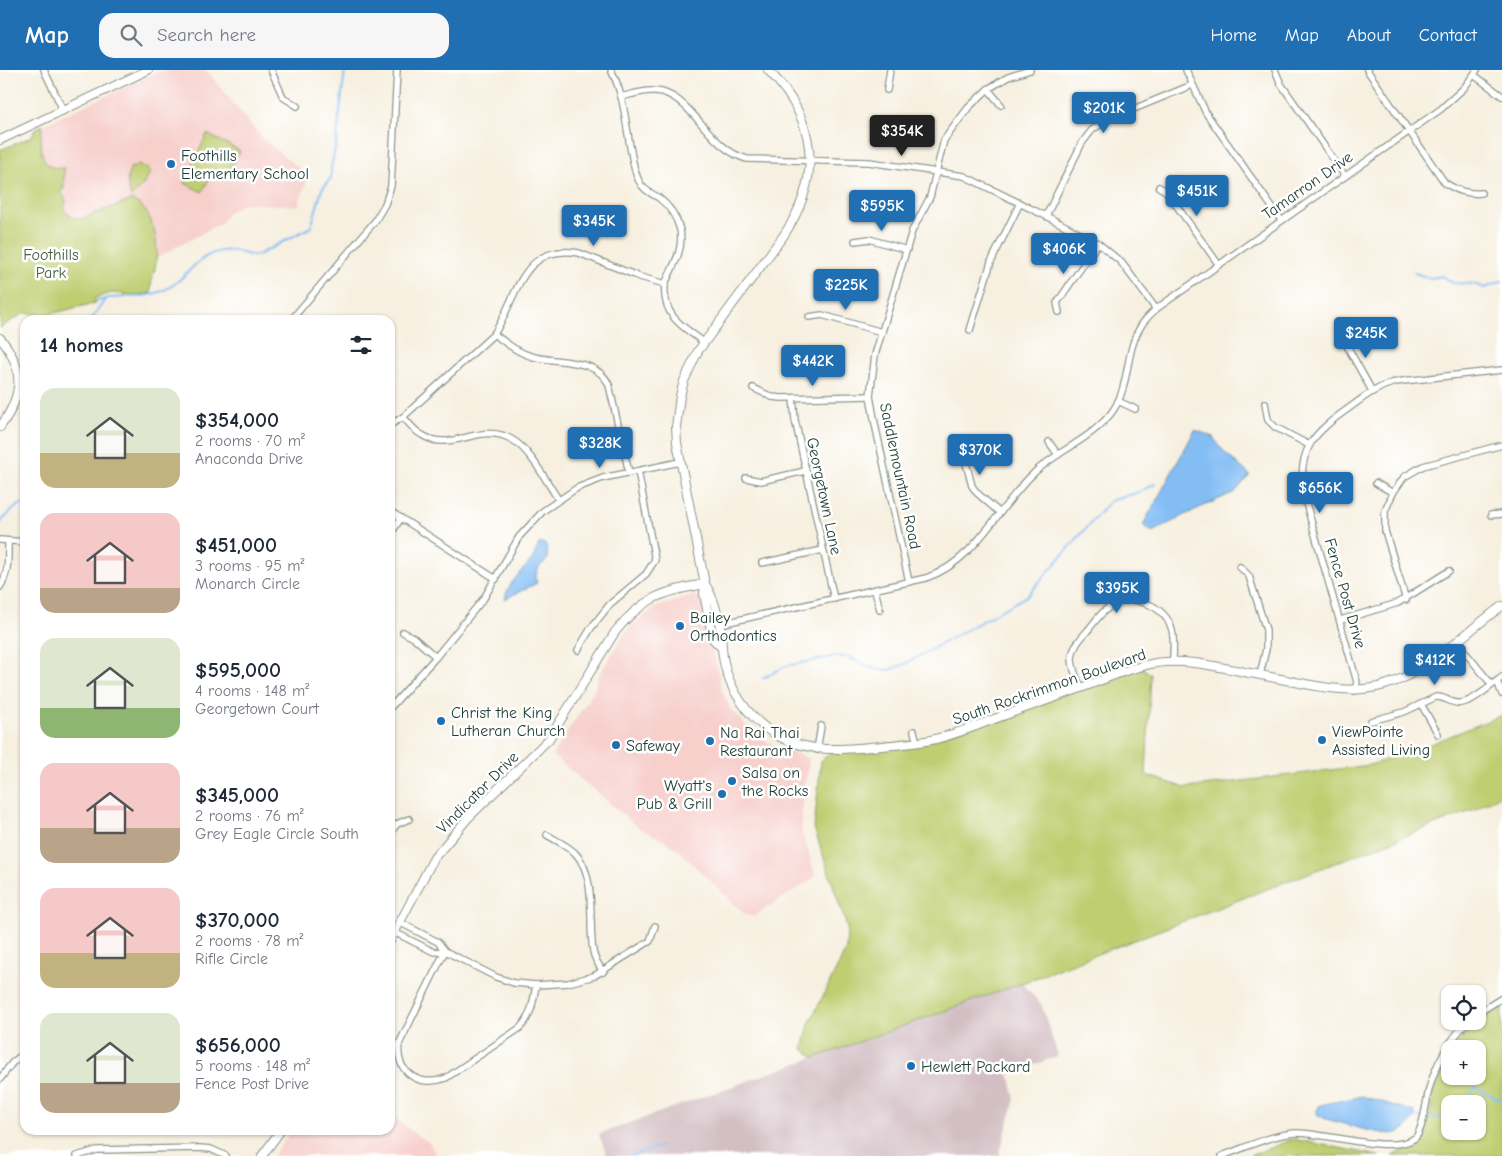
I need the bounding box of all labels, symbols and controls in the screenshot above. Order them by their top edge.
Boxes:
search box [99,13,449,58]
text: Map [25,21,69,49]
icon: search [117,21,145,49]
text: Search here [157,24,256,46]
text: Home [1210,25,1257,46]
text: Map [1285,25,1319,46]
text: About [1347,25,1391,46]
text: Contact [1419,25,1477,46]
pin: $201K [1069,92,1139,134]
text: $201K [1083,99,1125,117]
pin: $354K [867,114,937,157]
text: $354K [881,122,923,140]
place label: Foothills Elementary School [181,147,309,183]
street label: Tamarron Drive [1259,148,1356,224]
marker: Foothills Elementary School [165,158,177,170]
pin: $451K [1162,174,1232,217]
text: $451K [1177,182,1217,200]
pin: $595K [847,190,917,232]
text: $595K [860,197,904,215]
pin: $345K [559,204,629,247]
text: $345K [573,212,615,230]
pin: $406K [1029,232,1099,275]
text: $406K [1042,240,1086,258]
park label: Foothills Park [23,246,79,282]
pin: $225K [811,268,881,311]
text: $225K [824,276,868,294]
pin: $245K [1331,316,1401,359]
text: $245K [1345,324,1387,342]
icon: filters [347,331,375,359]
text: 14 homes [40,333,123,357]
pin: $442K [778,344,848,387]
text: $442K [792,352,834,370]
street label: Saddlemountain Road [876,401,924,551]
icon: home [80,408,140,468]
text: $354,000 [195,408,279,432]
pin: $328K [565,426,635,469]
text: 2 rooms · 70 m² [195,432,305,450]
text: $328K [579,434,621,452]
pin: $370K [945,434,1015,476]
street label: Georgetown Lane [803,436,845,556]
text: $370K [959,441,1001,459]
text: Anaconda Drive [195,450,303,468]
pin: $656K [1285,472,1355,514]
text: $656K [1298,479,1342,497]
icon: home [80,533,140,593]
text: $451,000 [195,533,277,557]
street label: Fence Post Drive [1321,536,1369,651]
text: 3 rooms · 95 m² [195,557,305,575]
pin: $395K [1082,572,1152,614]
text: Monarch Circle [195,575,300,593]
text: $395K [1095,579,1139,597]
place label: Bailey Orthodontics [690,609,777,645]
marker: Bailey Orthodontics [674,620,686,632]
pin: $412K [1400,644,1470,686]
street label: South Rockrimmon Boulevard [950,645,1148,729]
text: $412K [1415,651,1455,669]
icon: home [80,658,140,718]
text: $595,000 [195,658,281,682]
text: 4 rooms · 148 m² [195,682,309,700]
text: Georgetown Court [195,700,319,718]
place label: Christ the King Lutheran Church [451,704,565,740]
marker: Christ the King Lutheran Church [435,715,447,727]
place label: ViewPointe Assisted Living [1332,723,1430,759]
place label: Na Rai Thai Restaurant [720,724,800,760]
marker: ViewPointe Assisted Living [1316,734,1328,746]
marker: Na Rai Thai Restaurant [704,735,716,747]
place label: Safeway [626,737,681,755]
marker: Safeway [610,739,622,751]
street label: Vindicator Drive [433,748,522,837]
place label: Salsa on the Rocks [741,764,809,800]
marker: Salsa on the Rocks [726,775,738,787]
place label: Wyatt's Pub & Grill [637,777,712,813]
icon: home [80,783,140,843]
text: $345,000 [195,783,279,807]
marker: Wyatt's Pub & Grill [716,788,728,800]
text: 2 rooms · 76 m² [195,807,304,825]
text: Grey Eagle Circle South [195,825,359,843]
icon: home [80,908,140,968]
text: $370,000 [195,908,280,932]
text: 2 rooms · 78 m² [195,932,303,950]
text: Rifle Circle [195,950,268,968]
map controls [1441,985,1486,1140]
button: locate [1441,985,1486,1030]
icon: home [80,1033,140,1093]
text: $656,000 [195,1033,281,1057]
button: + [1441,1040,1486,1085]
text: 5 rooms · 148 m² [195,1057,310,1075]
place label: Hewlett Packard [921,1058,1030,1076]
marker: Hewlett Packard [905,1060,917,1072]
text: Fence Post Drive [195,1075,309,1093]
button: − [1441,1095,1486,1140]

